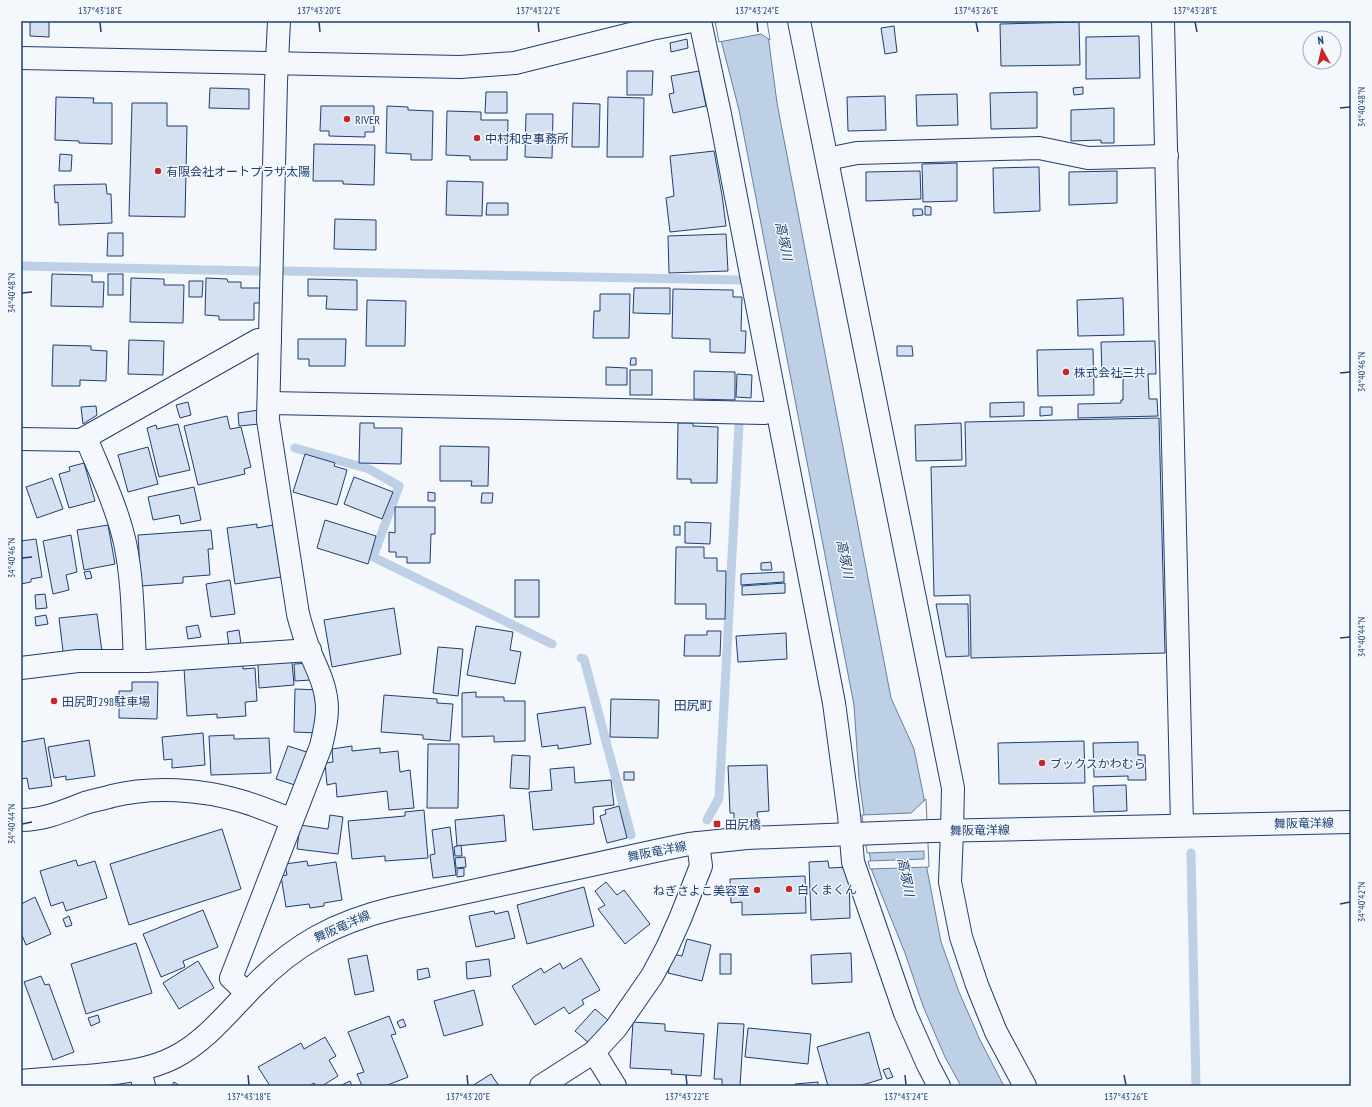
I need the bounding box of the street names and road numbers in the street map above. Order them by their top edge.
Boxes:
street label: 舞阪竜洋線 [1274,815,1334,831]
street label: 舞阪竜洋線 [950,822,1010,838]
street label: 舞阪竜洋線 [626,838,688,864]
street label: 舞阪竜洋線 [312,907,372,945]

